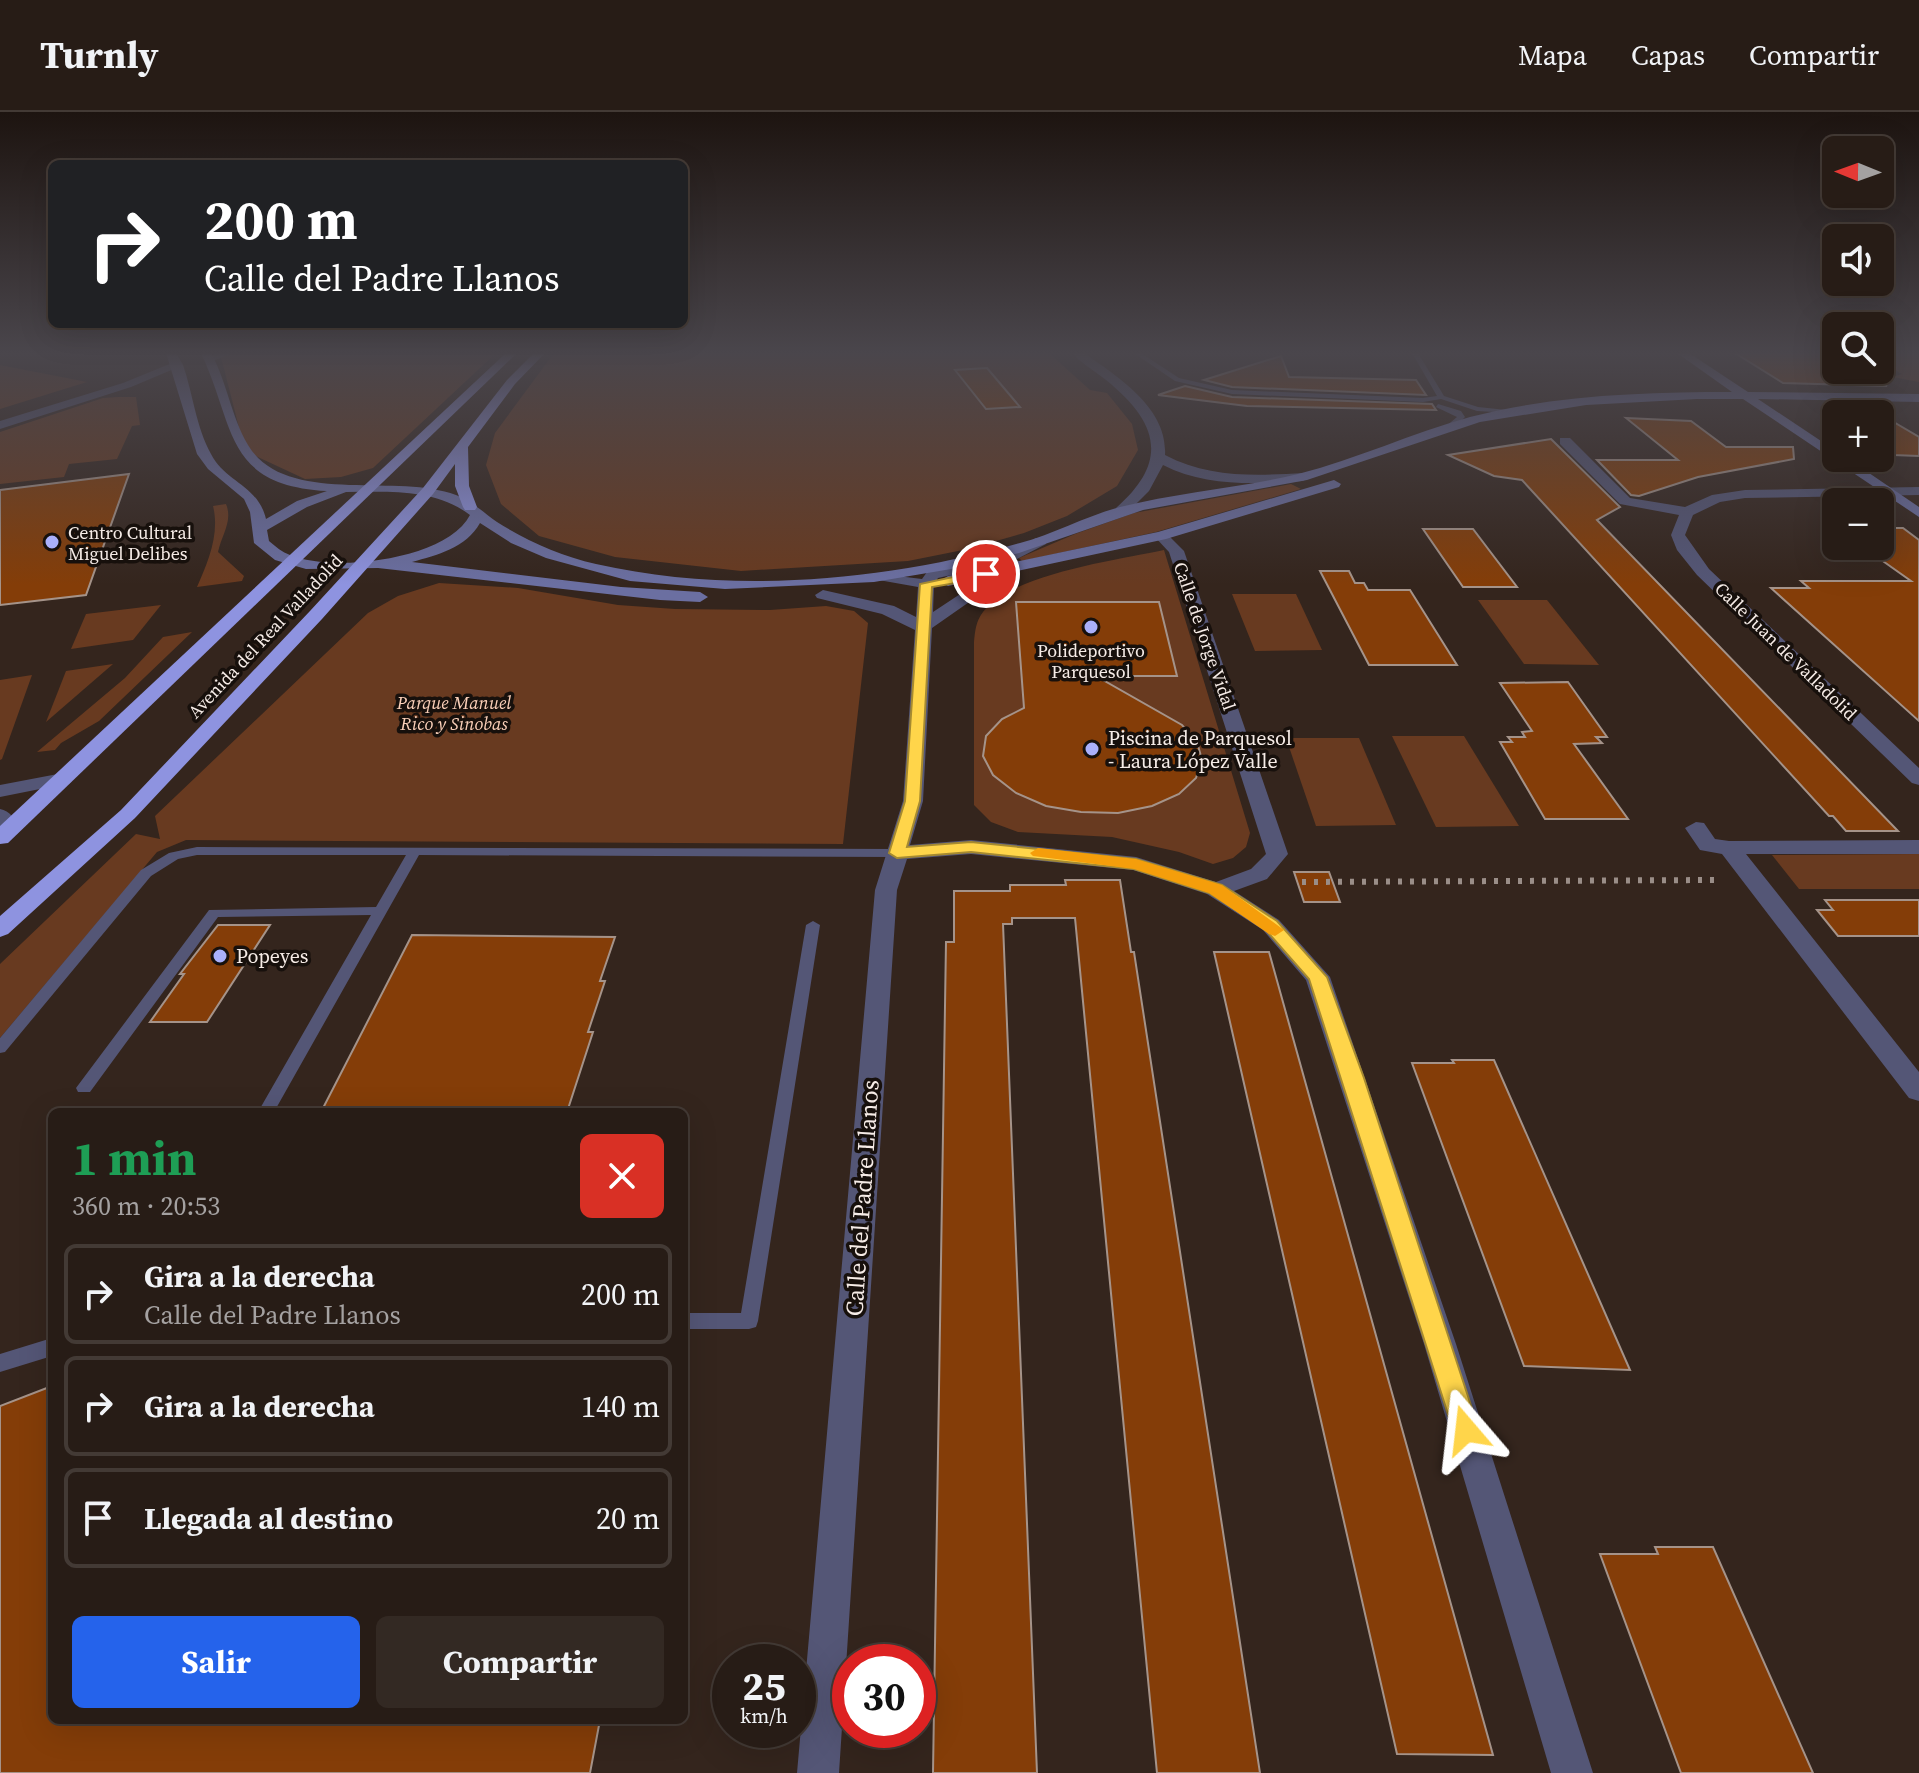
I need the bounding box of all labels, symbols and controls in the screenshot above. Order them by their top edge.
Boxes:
text: Turnly [40,29,159,81]
text: Mapa [1518,36,1587,74]
text: Capas [1631,36,1705,74]
text: Compartir [1749,36,1879,74]
north arrow [1822,136,1894,208]
map controls [1822,136,1894,560]
text: 200 m [204,181,358,258]
icon: right [72,192,176,296]
button: sound [1822,224,1894,296]
text: Calle del Padre Llanos [204,254,560,303]
button: search [1822,312,1894,384]
button: + [1822,400,1894,472]
button: − [1822,488,1894,560]
place label: Centro Cultural Miguel Delibes [68,520,192,566]
marker: Centro Cultural Miguel Delibes [43,533,61,551]
pin [952,540,1020,608]
street label: Avenida del Real Valladolid [182,548,348,724]
icon: arrive [964,552,1008,596]
street label: Calle de Jorge Vidal [1168,558,1242,714]
street label: Calle Juan de Valladolid [1709,576,1863,726]
marker: Polideportivo Parquesol [1082,618,1100,636]
place label: Polideportivo Parquesol [1037,638,1145,684]
park label: Parque Manuel Rico y Sinobas [396,690,511,736]
place label: Piscina de Parquesol - Laura López Valle [1108,724,1292,775]
marker: Piscina de Parquesol - Laura López Valle [1083,740,1101,758]
place label: Popeyes [236,942,309,970]
marker: Popeyes [211,947,229,965]
street label: Calle del Padre Llanos [837,1079,887,1317]
text: 1 min [72,1125,197,1191]
button: close [580,1134,664,1218]
text: 360 m · 20:53 [72,1188,220,1224]
text: Gira a la derecha [144,1256,375,1297]
icon: right [76,1272,120,1316]
text: 200 m [581,1274,660,1315]
text: Calle del Padre Llanos [144,1297,401,1333]
icon: right [76,1384,120,1428]
text: Gira a la derecha [144,1386,375,1427]
text: 140 m [581,1386,660,1427]
position arrow [1424,1388,1508,1472]
icon: arrive [76,1496,120,1540]
text: Llegada al destino [144,1498,393,1539]
text: 20 m [596,1498,660,1539]
button: Salir [72,1616,360,1708]
button: Compartir [376,1616,664,1708]
speed limit sign: 30 [832,1644,936,1748]
text: 25 [742,1659,786,1713]
text: km/h [740,1702,788,1730]

